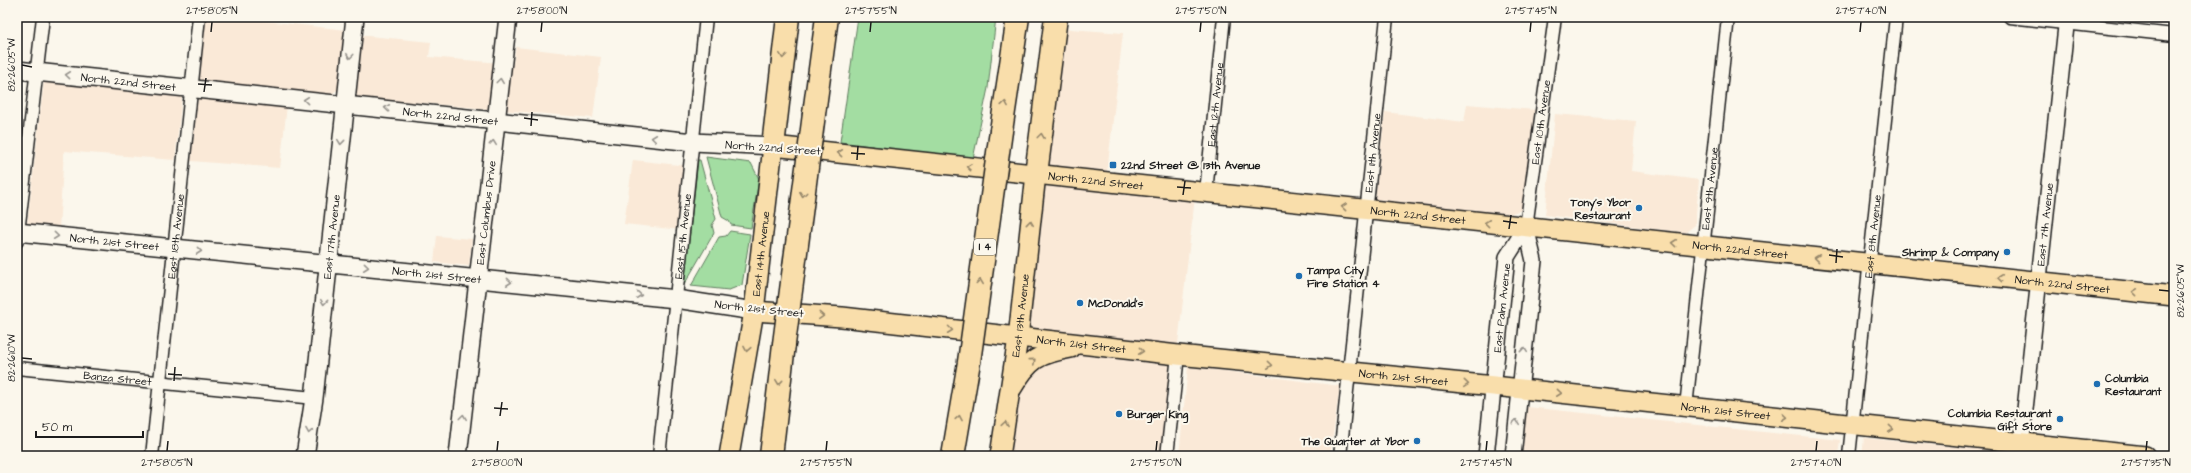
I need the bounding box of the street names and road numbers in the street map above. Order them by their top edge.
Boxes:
street label: East 12th Avenue [1203,62,1227,147]
street label: North 22nd Street [80,69,177,94]
street label: East 10th Avenue [1527,79,1554,165]
street label: North 22nd Street [402,104,499,129]
street label: East 11th Avenue [1361,112,1384,193]
street label: North 22nd Street [725,137,822,159]
street label: East 9th Avenue [1698,146,1721,230]
street label: East Columbus Drive [472,160,499,265]
street label: North 22nd Street [1048,168,1145,193]
street label: East 7th Avenue [2033,182,2057,267]
street label: East 18th Avenue [164,193,188,279]
street label: East 15th Avenue [671,193,695,280]
street label: East 17th Avenue [319,194,343,280]
street label: East 8th Avenue [1861,194,1884,279]
street label: North 22nd Street [1370,203,1467,228]
street label: East 14th Avenue [748,210,773,297]
street label: North 21st Street [69,230,160,254]
street label: North 22nd Street [1692,237,1789,262]
road number: I 4 [974,239,996,255]
street label: East Palm Avenue [1489,262,1514,353]
street label: North 21st Street [392,263,483,287]
street label: North 22nd Street [2014,272,2111,297]
street label: East 13th Avenue [1008,273,1032,358]
street label: North 21st Street [714,297,805,321]
street label: North 21st Street [1036,332,1127,357]
street label: North 21st Street [1358,365,1449,389]
street label: Banza Street [83,367,153,389]
street label: North 21st Street [1680,399,1772,423]

